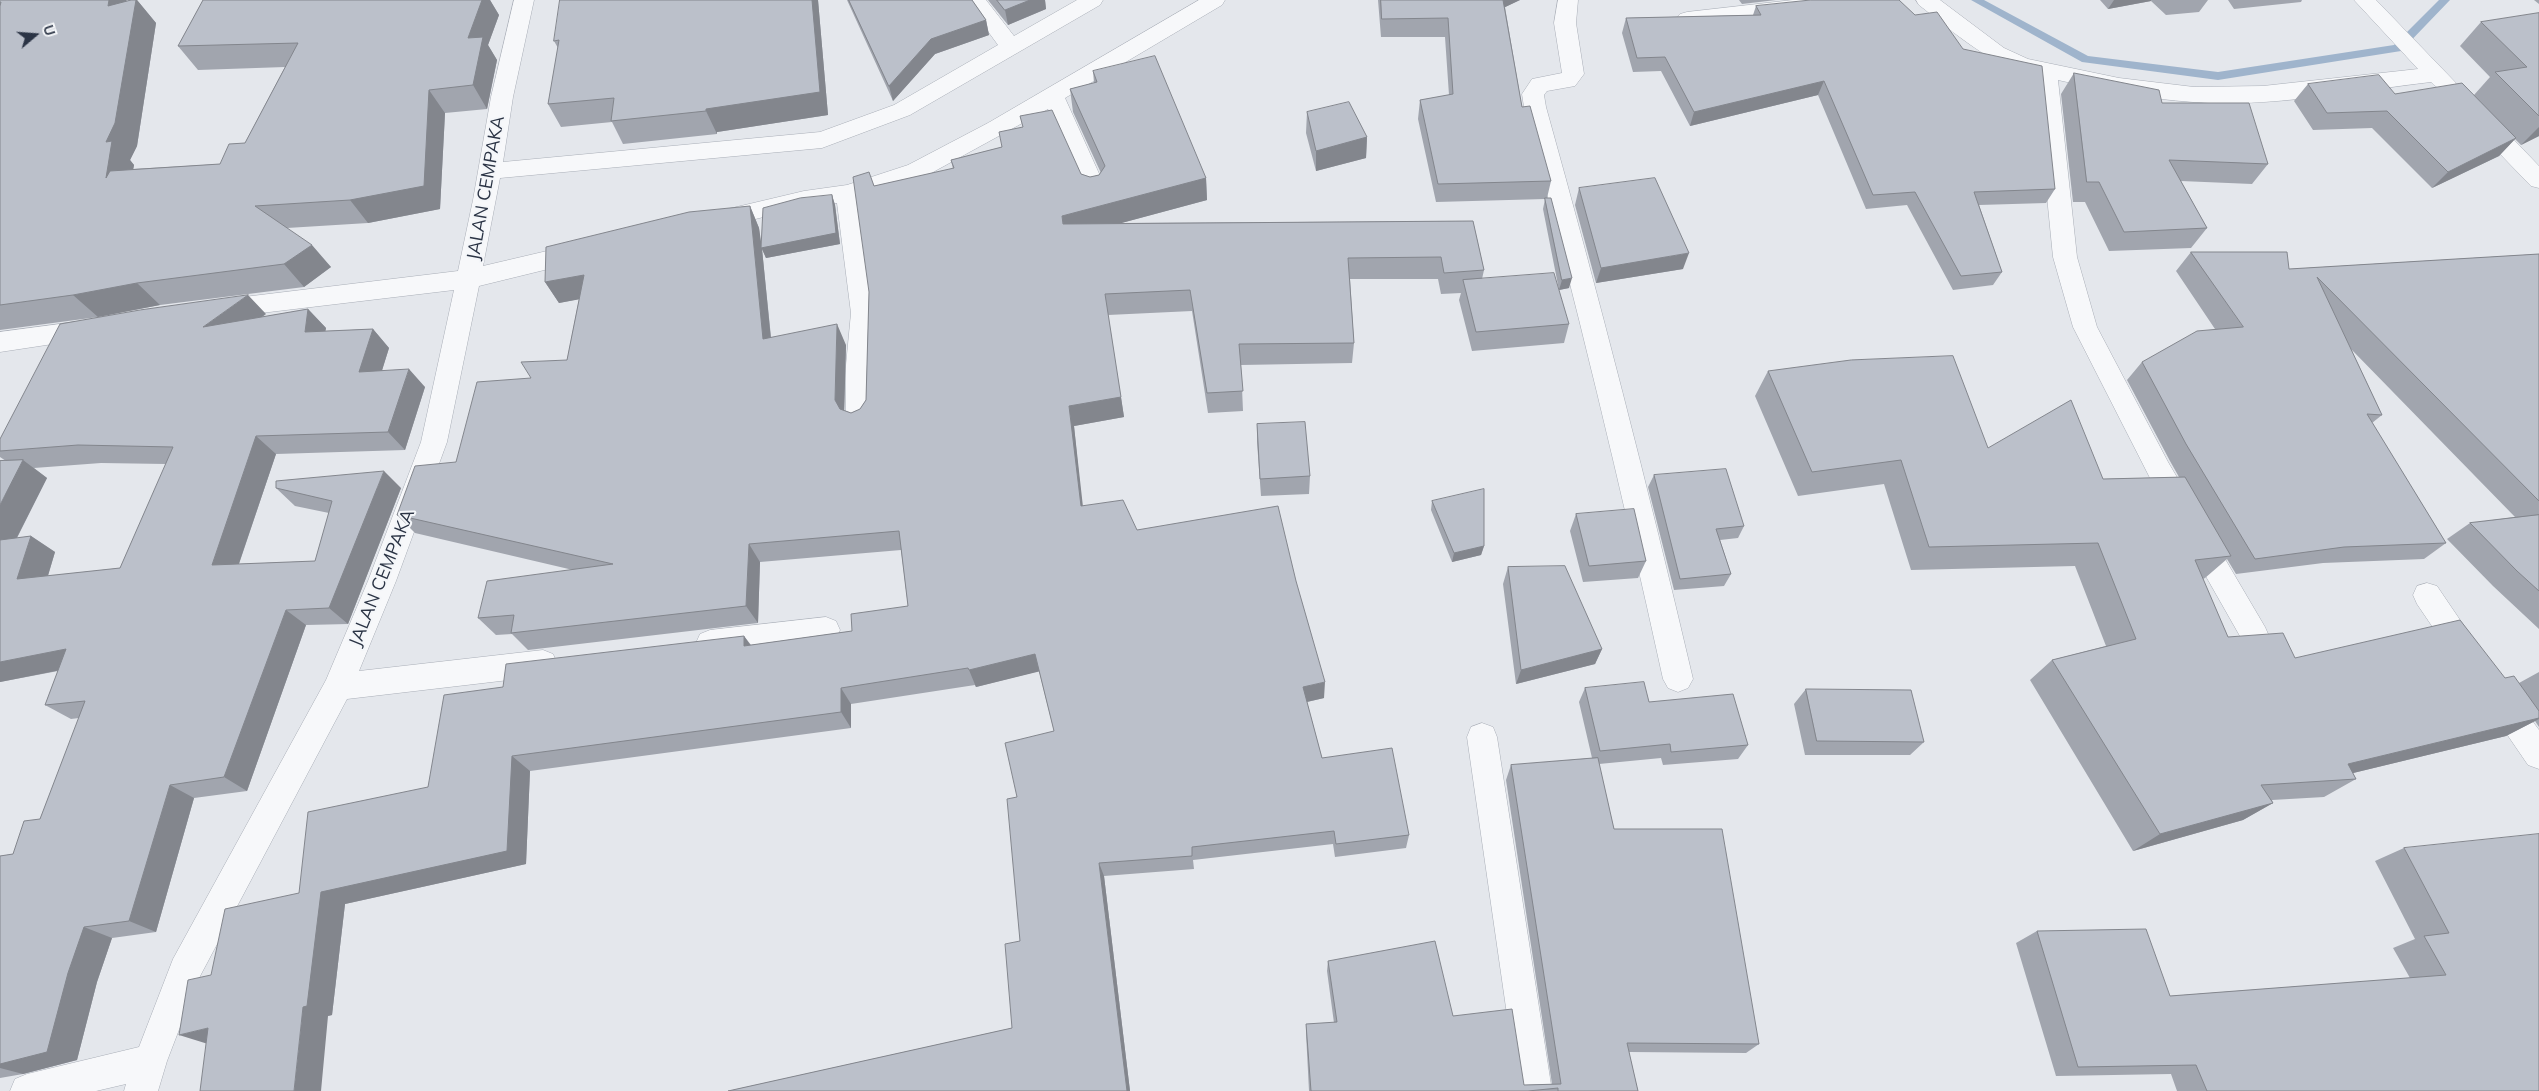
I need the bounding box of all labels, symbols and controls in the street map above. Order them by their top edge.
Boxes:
north arrow [10,10,60,60]
text: U [39,23,59,38]
street label: JALAN CEMPAKA [463,114,509,262]
street label: JALAN CEMPAKA [345,506,419,650]

